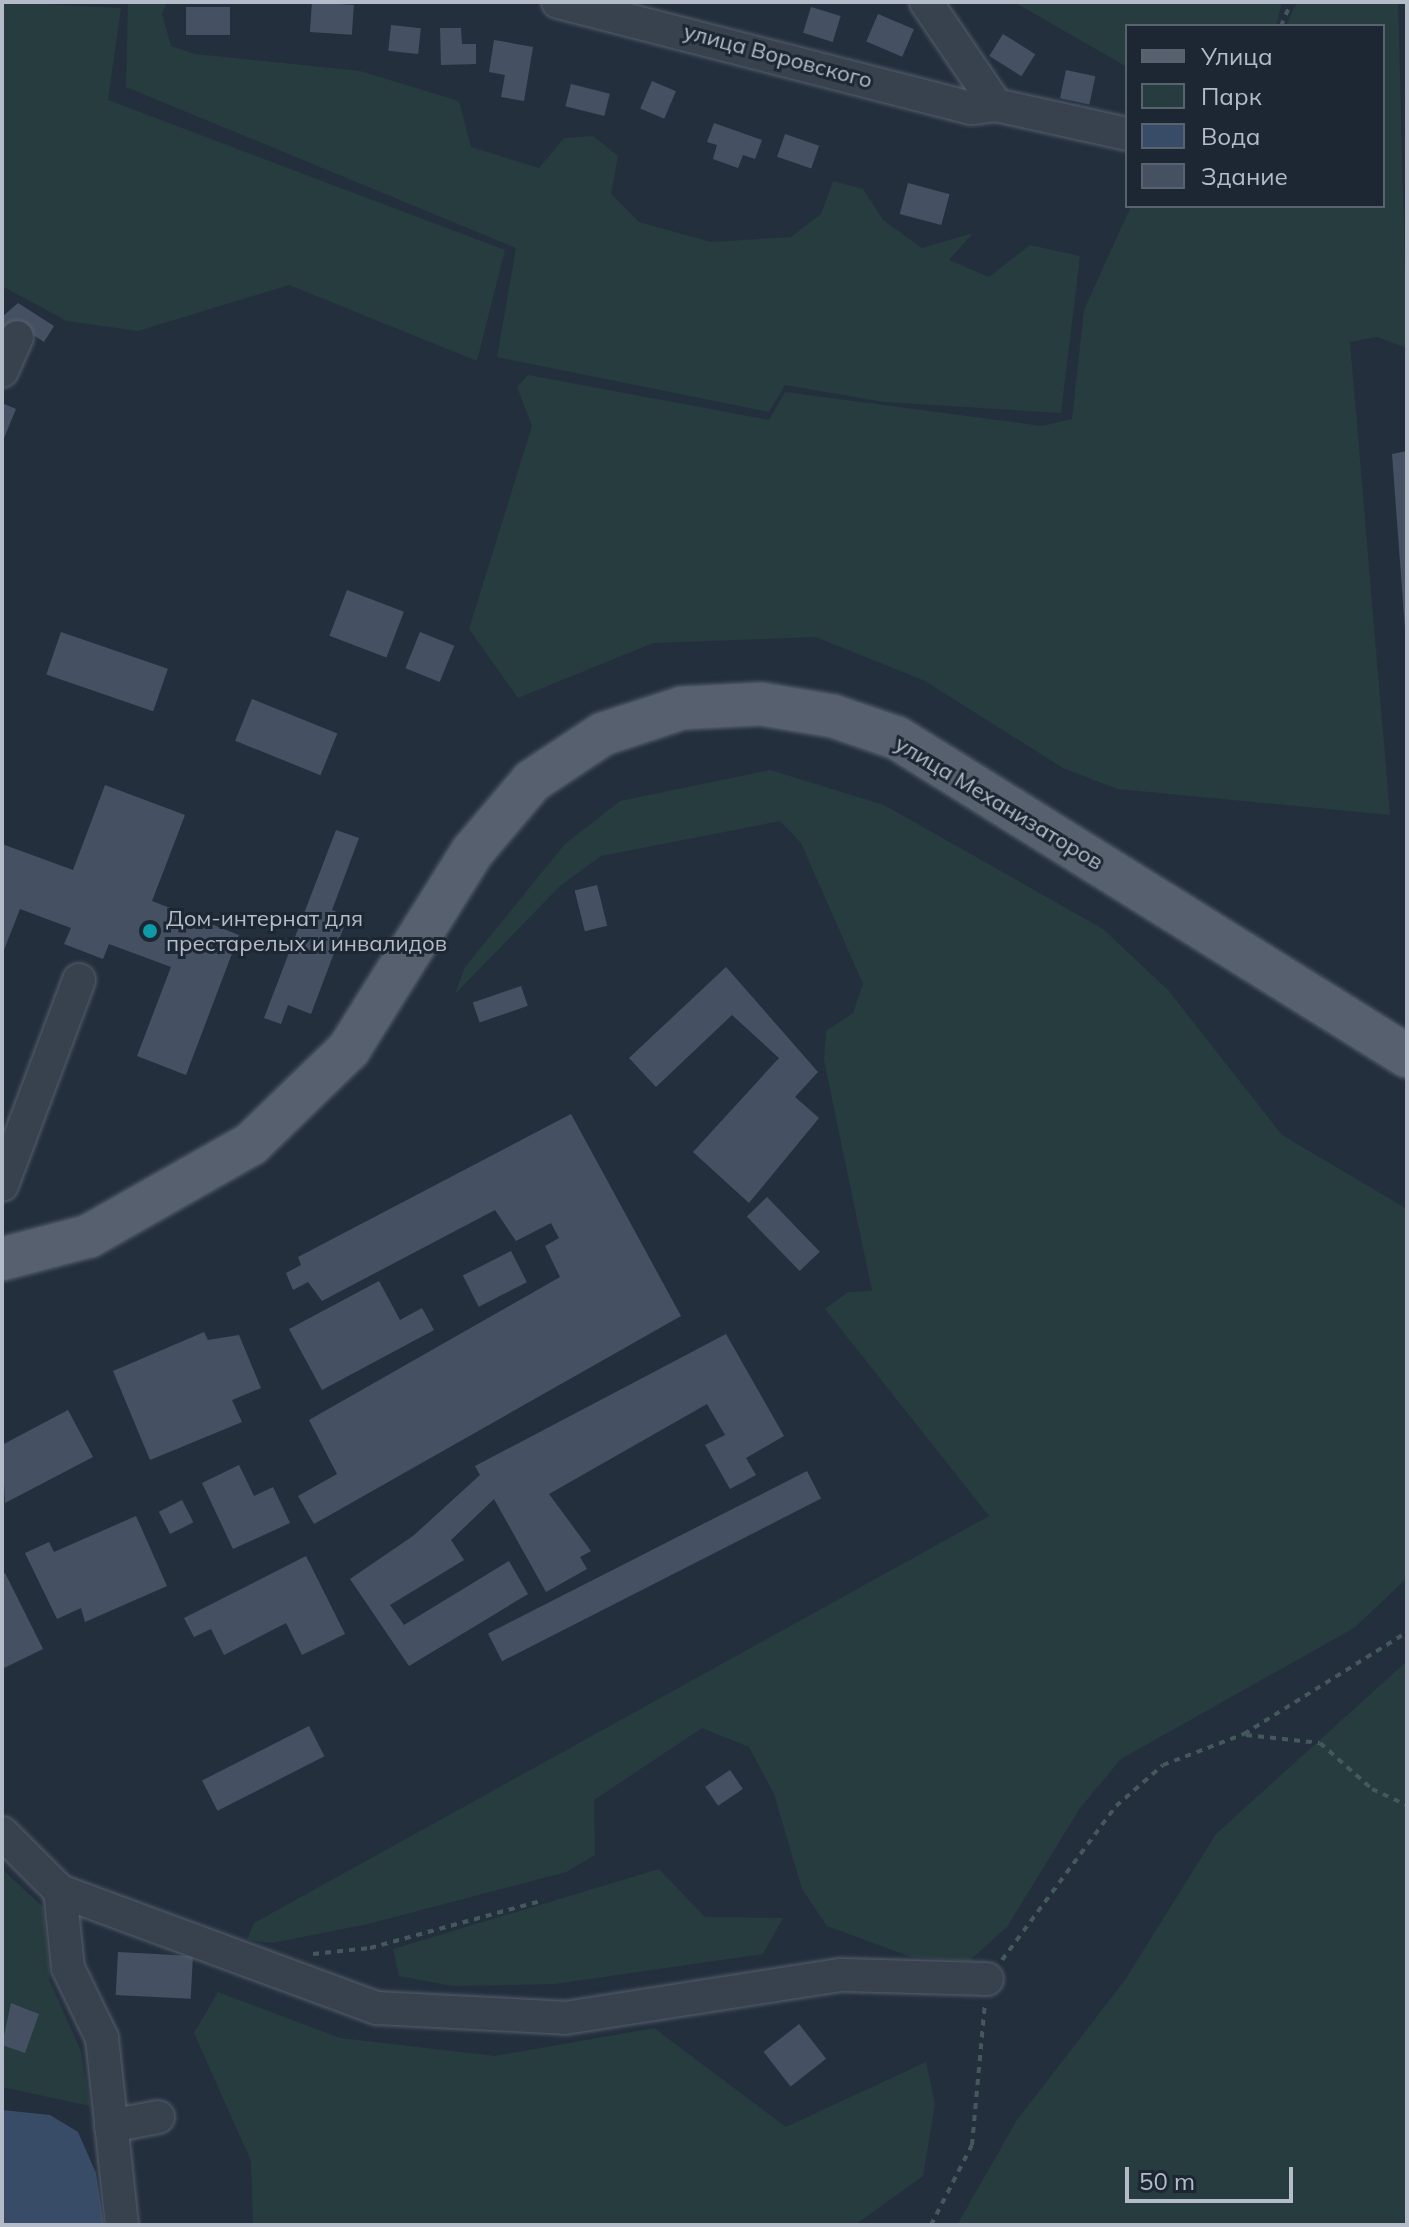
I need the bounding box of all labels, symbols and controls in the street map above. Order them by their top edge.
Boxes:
street label: улица Воровского [681,18,875,94]
legend [1125,24,1385,208]
text: Улица [1201,41,1273,71]
text: Парк [1201,81,1262,111]
text: Вода [1201,121,1261,151]
text: Здание [1201,161,1288,191]
street label: улица Механизаторов [890,730,1108,876]
place label: Дом-интернат для престарелых и инвалидов [166,905,447,956]
marker: Дом-интернат для престарелых и инвалидов [141,922,159,940]
scale bar [1129,2151,1297,2201]
text: 50 m [1139,2166,1195,2196]

